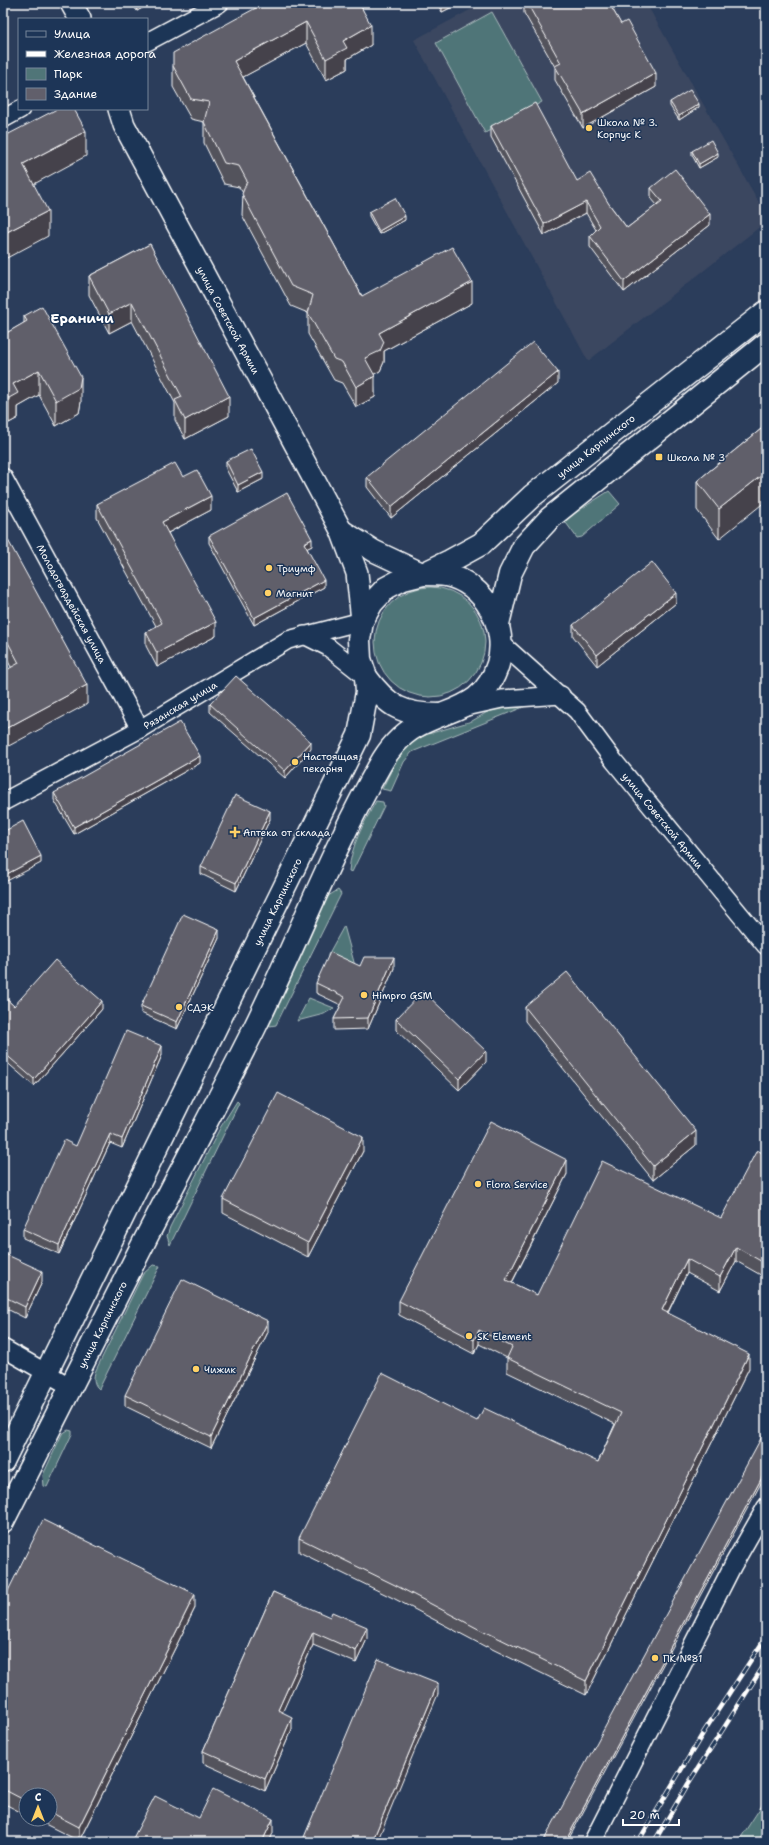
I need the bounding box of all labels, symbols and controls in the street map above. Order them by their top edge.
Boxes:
legend [18,18,148,110]
text: Улица [54,26,91,42]
text: Железная дорога [54,46,157,62]
text: Парк [54,66,83,82]
text: Здание [54,86,98,102]
place label: Школа № 3. Корпус К [597,116,658,141]
marker: Школа № 3. Корпус К [584,123,594,133]
street label: улица Советской Армии [194,264,263,377]
district label: Ераничи [50,309,114,327]
street label: улица Карпинского [554,411,637,481]
place label: Школа № 3 [667,451,725,464]
marker: Школа № 3 [654,452,664,462]
street label: Молодогвардейская улица [34,542,110,666]
place label: Триумф [277,562,316,575]
marker: Триумф [264,563,274,573]
place label: Магнит [276,587,314,600]
marker: Магнит [263,588,273,598]
street label: Рязанская улица [141,677,220,732]
place label: Настоящая пекарня [303,750,358,775]
marker: Настоящая пекарня [290,757,300,767]
street label: улица Советской Армии [619,770,706,871]
place label: Аптека от склада [243,826,331,839]
marker: Аптека от склада [230,827,240,837]
street label: улица Карпинского [250,856,304,948]
place label: Himpro GSM [372,989,433,1002]
marker: Himpro GSM [359,990,369,1000]
place label: СДЭК [187,1001,214,1014]
marker: СДЭК [174,1002,184,1012]
place label: Flora Service [486,1178,548,1191]
marker: Flora Service [473,1179,483,1189]
street label: улица Карпинского [75,1279,130,1370]
place label: SK Element [477,1330,532,1343]
marker: SK Element [464,1331,474,1341]
place label: Чижик [204,1363,236,1376]
marker: Чижик [191,1364,201,1374]
place label: ПК №81 [663,1652,702,1665]
marker: ПК №81 [650,1653,660,1663]
north arrow [18,1787,58,1827]
text: С [35,1790,42,1805]
scale bar [623,1801,679,1827]
text: 20 m [629,1807,660,1823]

